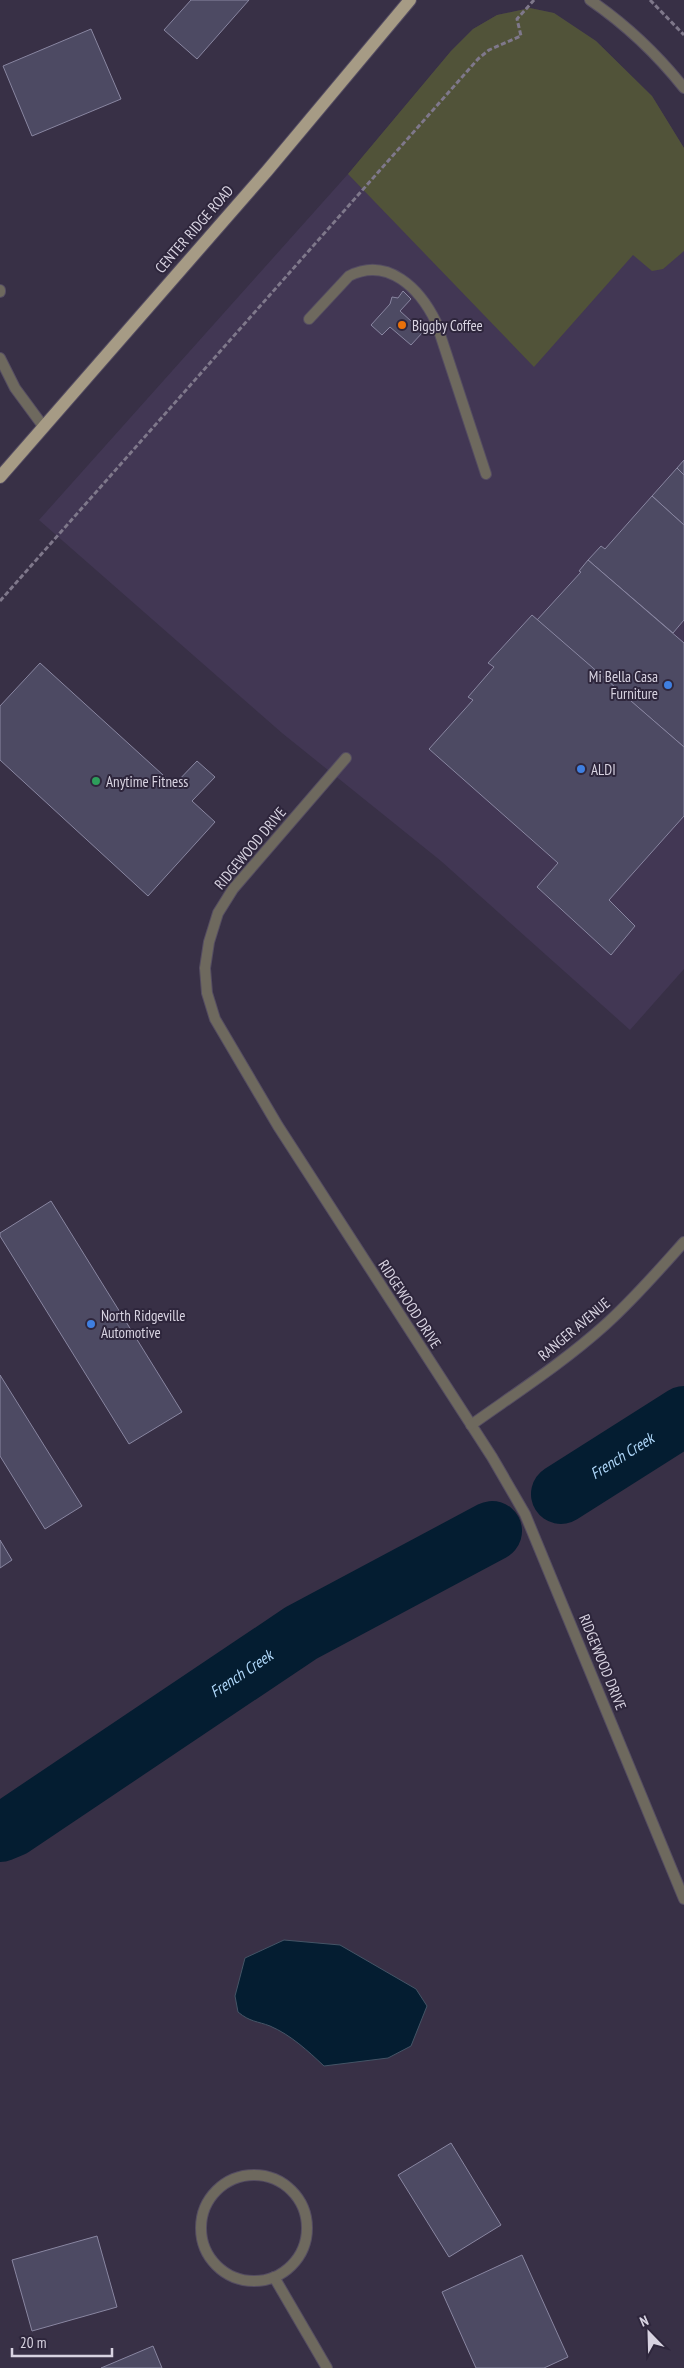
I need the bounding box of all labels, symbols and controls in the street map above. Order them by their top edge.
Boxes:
street label: CENTER RIDGE ROAD [151,181,237,277]
place label: Biggby Coffee [412,316,483,335]
marker: Biggby Coffee [396,319,408,331]
place label: Mi Bella Casa Furniture [589,667,658,703]
marker: Mi Bella Casa Furniture [662,679,674,691]
place label: ALDI [591,760,616,779]
marker: ALDI [575,763,587,775]
place label: Anytime Fitness [106,772,188,791]
marker: Anytime Fitness [90,775,102,787]
street label: RIDGEWOOD DRIVE [210,803,290,893]
street label: RIDGEWOOD DRIVE [374,1256,446,1352]
street label: RANGER AVENUE [534,1293,614,1365]
place label: North Ridgeville Automotive [101,1306,186,1342]
marker: North Ridgeville Automotive [85,1318,97,1330]
water label: French Creek [586,1427,659,1483]
street label: RIDGEWOOD DRIVE [575,1611,631,1713]
water label: French Creek [206,1644,278,1701]
north arrow [624,2308,674,2358]
text: N [637,2311,651,2331]
scale bar [12,2326,112,2358]
text: 20 m [20,2333,46,2352]

